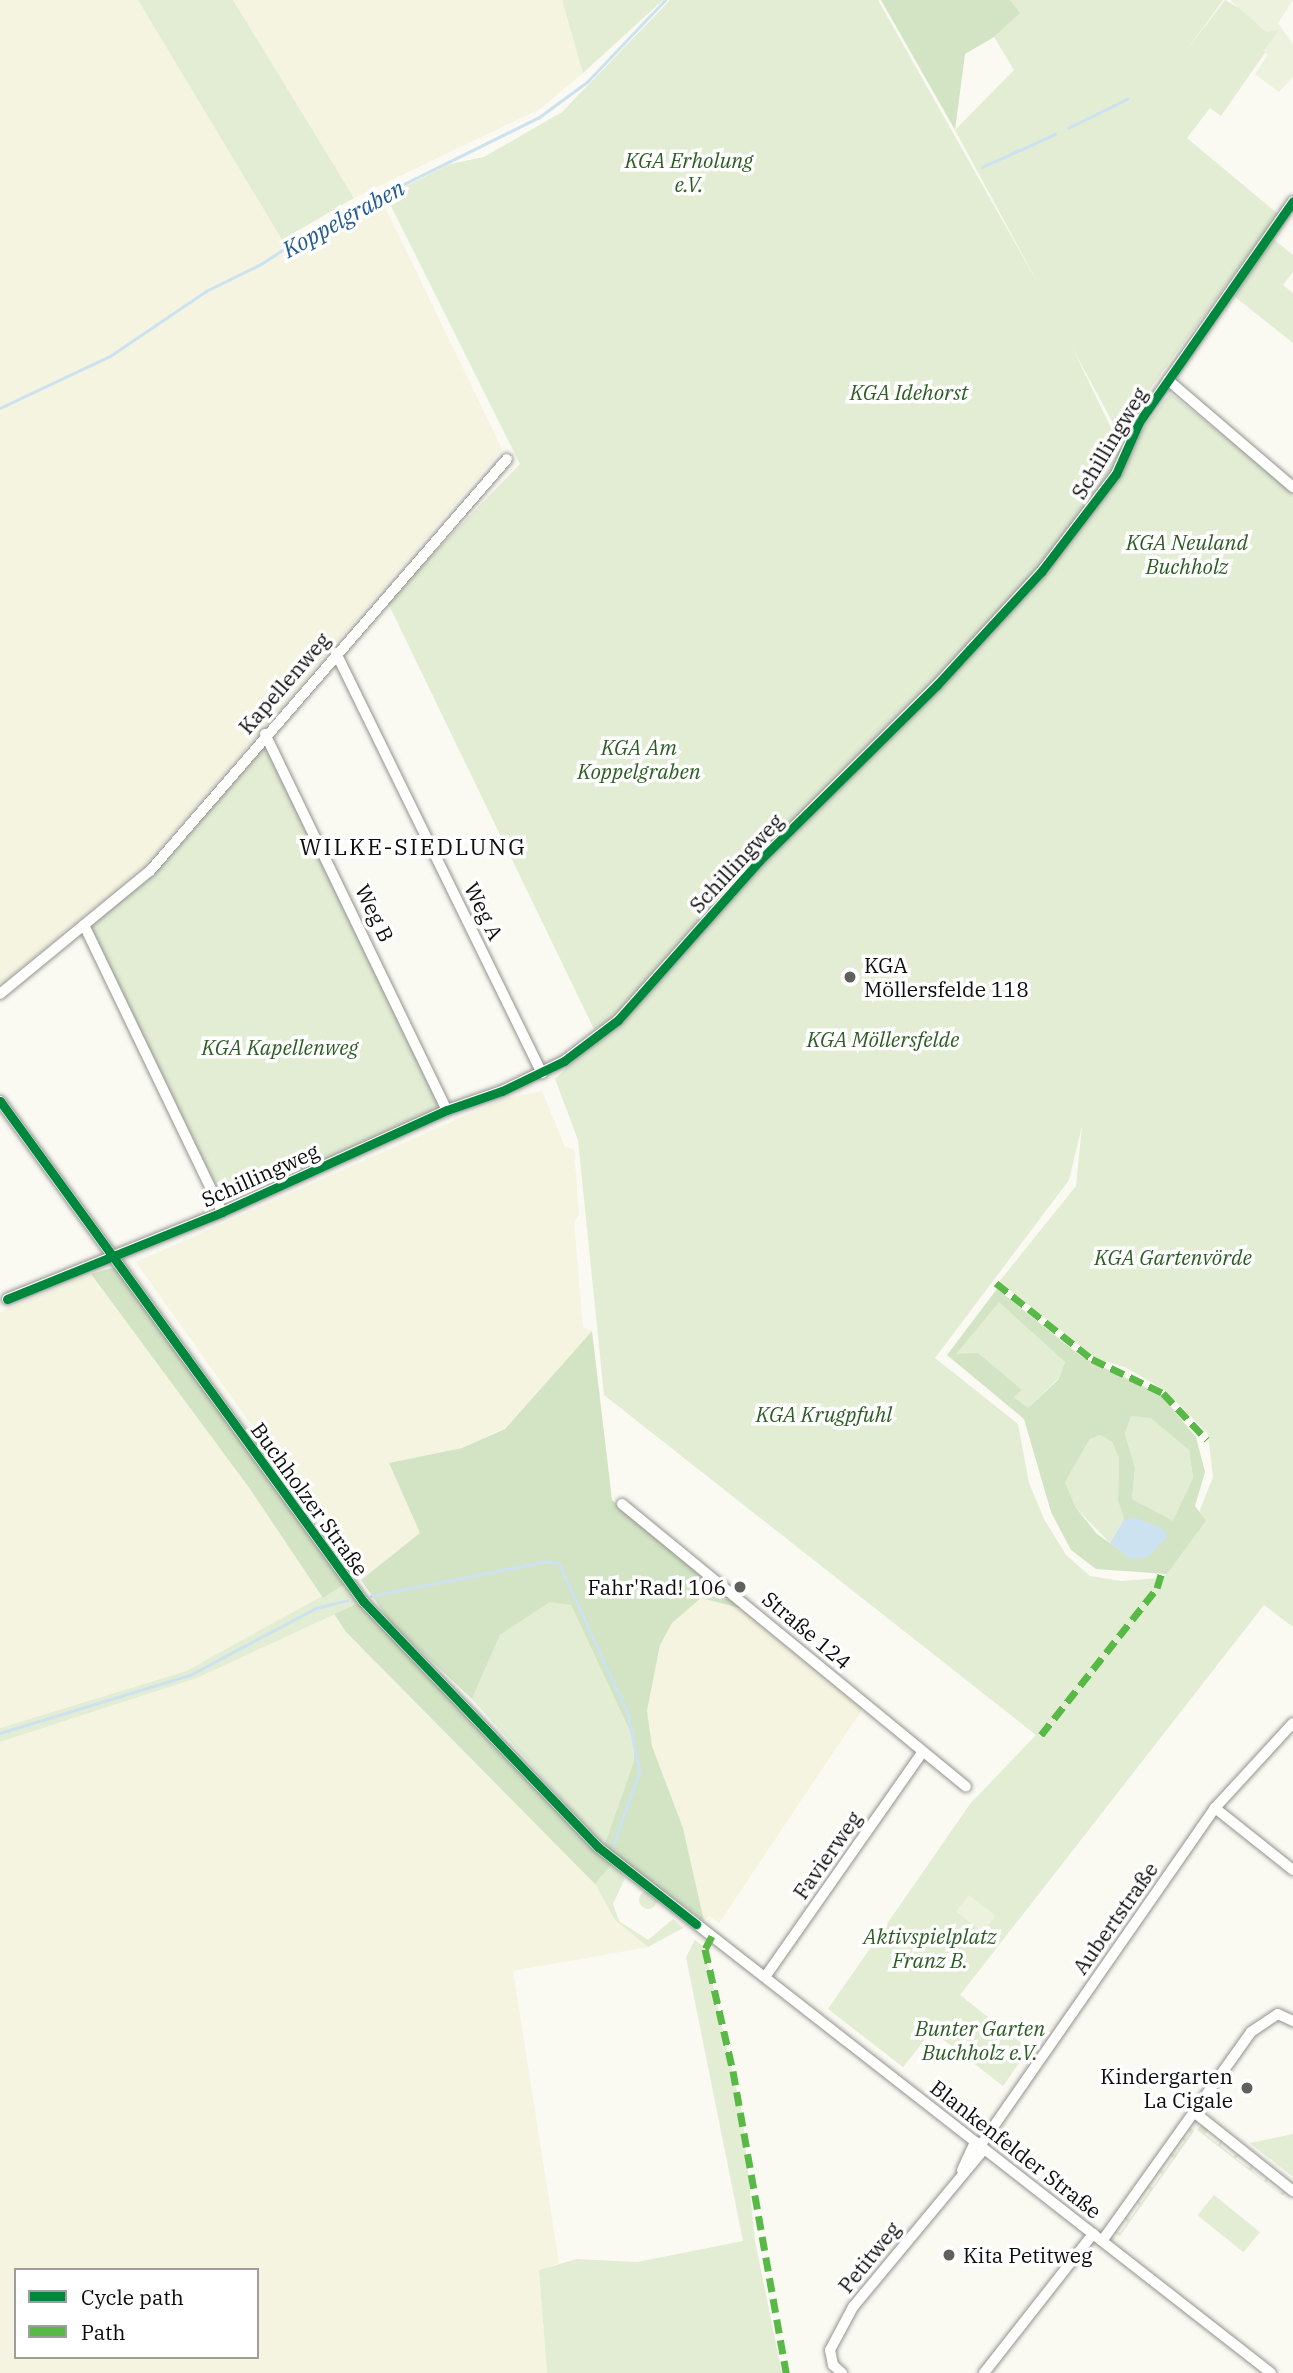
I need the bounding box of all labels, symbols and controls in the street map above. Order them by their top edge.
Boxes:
park label: KGA Erholung e.V. [625,147,753,197]
water label: Koppelgraben [277,173,409,263]
park label: KGA Idehorst [850,379,968,405]
street label: Schillingweg [1066,383,1152,503]
park label: KGA Neuland Buchholz [1126,529,1248,579]
street label: Kapellenweg [233,627,335,739]
park label: KGA Am Koppelgraben [577,734,701,784]
street label: Schillingweg [684,808,788,918]
district label: WILKE-SIEDLUNG [301,832,525,860]
street label: Weg A [459,878,509,944]
street label: Weg B [350,880,400,946]
place label: KGA Möllersfelde 118 [864,952,1029,1002]
marker: KGA Möllersfelde 118 [842,969,858,985]
park label: KGA Möllersfelde [807,1026,959,1052]
park label: KGA Kapellenweg [202,1034,358,1060]
street label: Schillingweg [197,1138,323,1212]
park label: KGA Gartenvörde [1094,1244,1252,1270]
park label: KGA Krugpfuhl [756,1401,892,1427]
street label: Buchholzer Straße [246,1417,374,1581]
place label: Fahr'Rad! 106 [588,1574,726,1600]
marker: Fahr'Rad! 106 [732,1579,748,1595]
street label: Straße 124 [758,1586,856,1674]
street label: Favierweg [788,1806,866,1904]
street label: Aubertstraße [1067,1857,1163,1979]
park label: Aktivspielplatz Franz B. [863,1923,997,1973]
park label: Bunter Garten Buchholz e.V. [915,2015,1045,2065]
place label: Kindergarten La Cigale [1100,2063,1233,2113]
street label: Blankenfelder Straße [926,2074,1106,2224]
marker: Kindergarten La Cigale [1239,2080,1255,2096]
street label: Petitweg [833,2216,905,2298]
place label: Kita Petitweg [963,2242,1092,2268]
marker: Kita Petitweg [941,2247,957,2263]
legend [14,2268,259,2359]
text: Cycle path [81,2283,184,2311]
text: Path [81,2318,126,2346]

